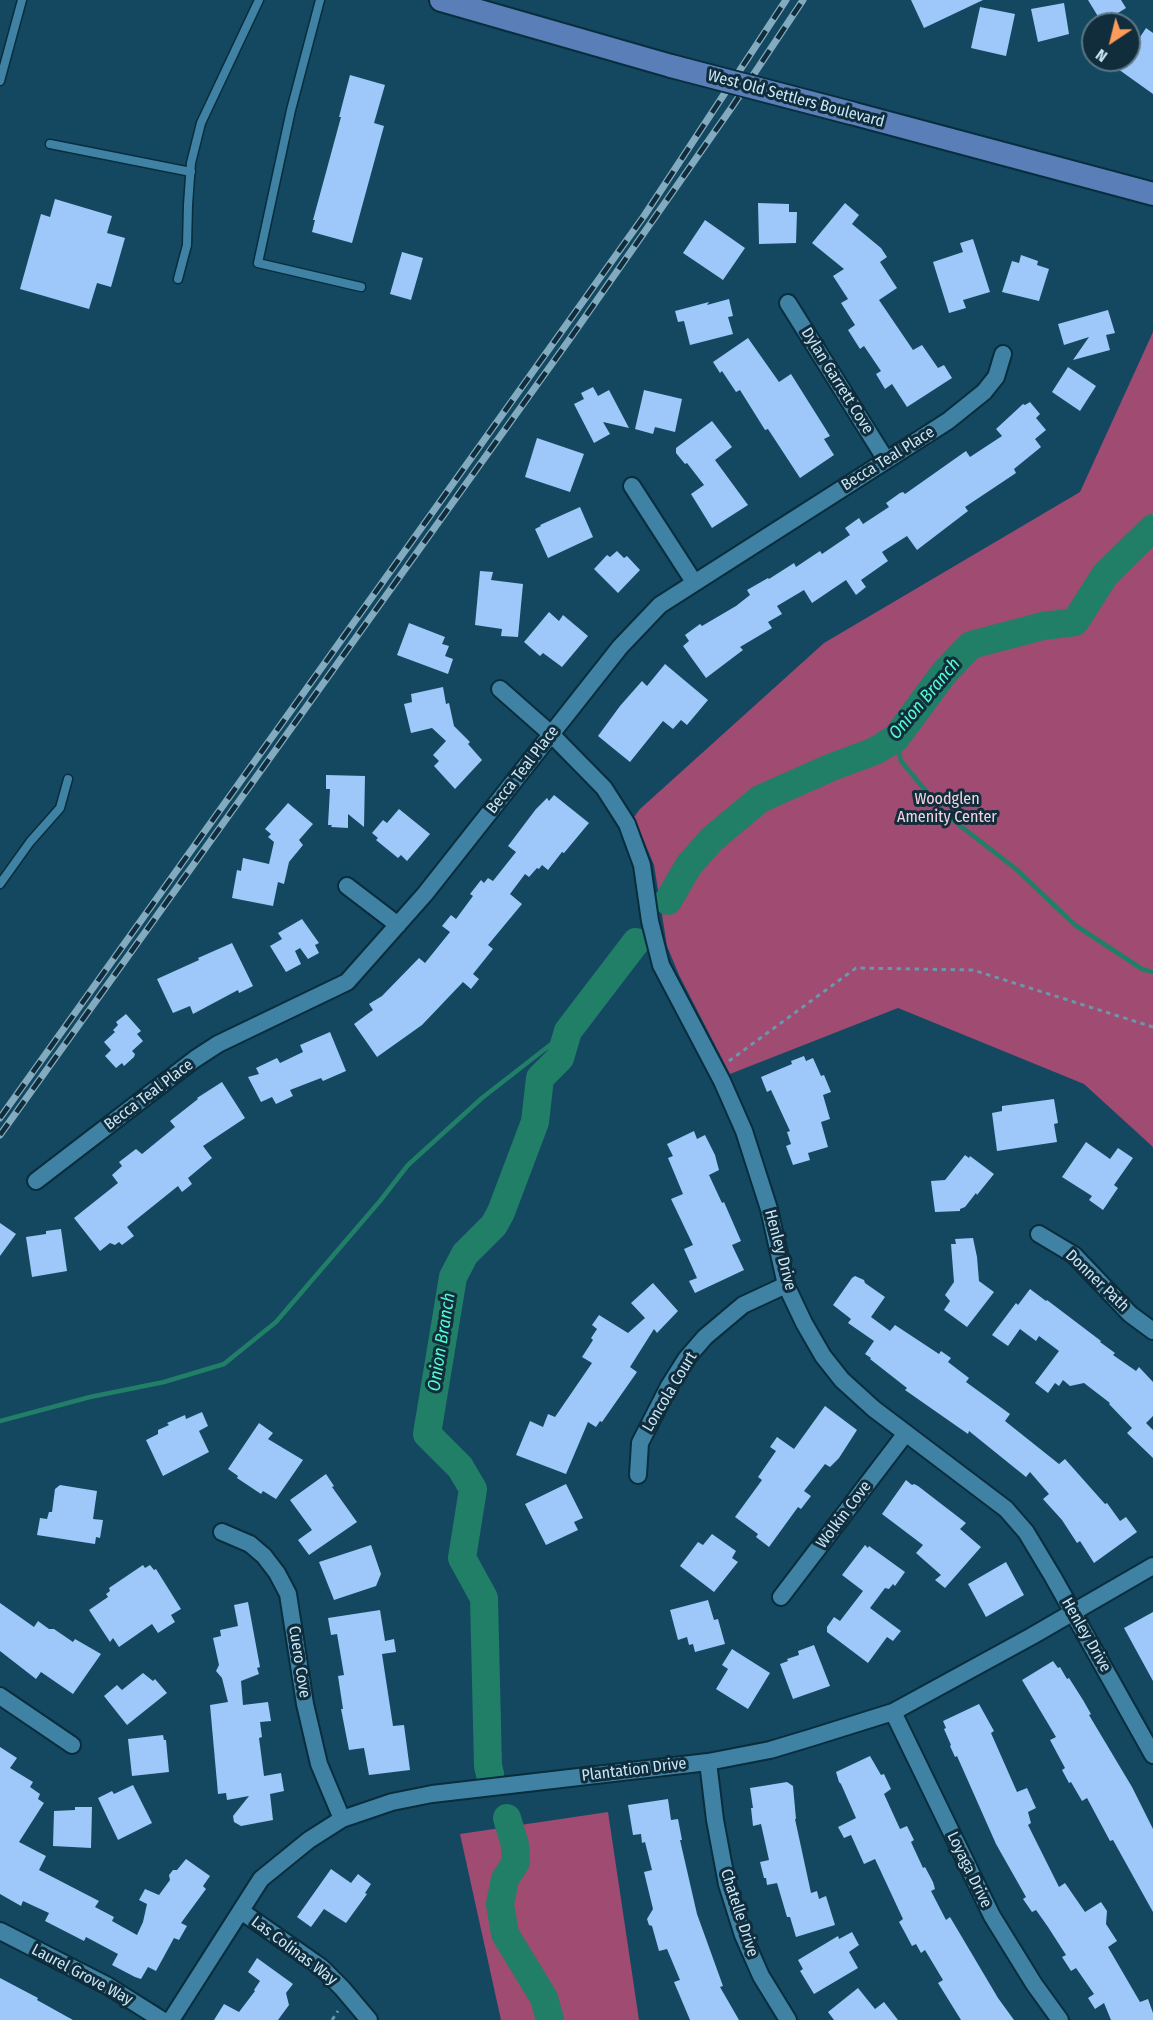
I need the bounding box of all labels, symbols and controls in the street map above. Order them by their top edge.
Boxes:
north arrow [1081,12,1141,72]
text: N [1092,45,1111,66]
street label: West Old Settlers Boulevard [706,66,886,132]
street label: Dylan Garrett Cove [797,324,877,438]
street label: Becca Teal Place [838,423,938,495]
water label: Onion Branch [885,654,965,744]
street label: Becca Teal Place [483,722,563,818]
park label: Woodglen Amenity Center [897,790,997,828]
street label: Becca Teal Place [101,1055,197,1135]
street label: Henley Drive [760,1208,800,1292]
street label: Donner Path [1061,1246,1133,1316]
water label: Onion Branch [424,1291,460,1393]
street label: Loncola Court [639,1349,701,1435]
street label: Wolkin Cove [812,1478,876,1552]
street label: Henley Drive [1057,1594,1115,1676]
street label: Cuero Cove [284,1625,314,1699]
street label: Plantation Drive [581,1754,687,1786]
street label: Loyaga Drive [942,1829,996,1911]
street label: Chatelle Drive [716,1867,762,1959]
street label: Las Colinas Way [247,1912,341,1990]
street label: Laurel Grove Way [28,1940,136,2010]

